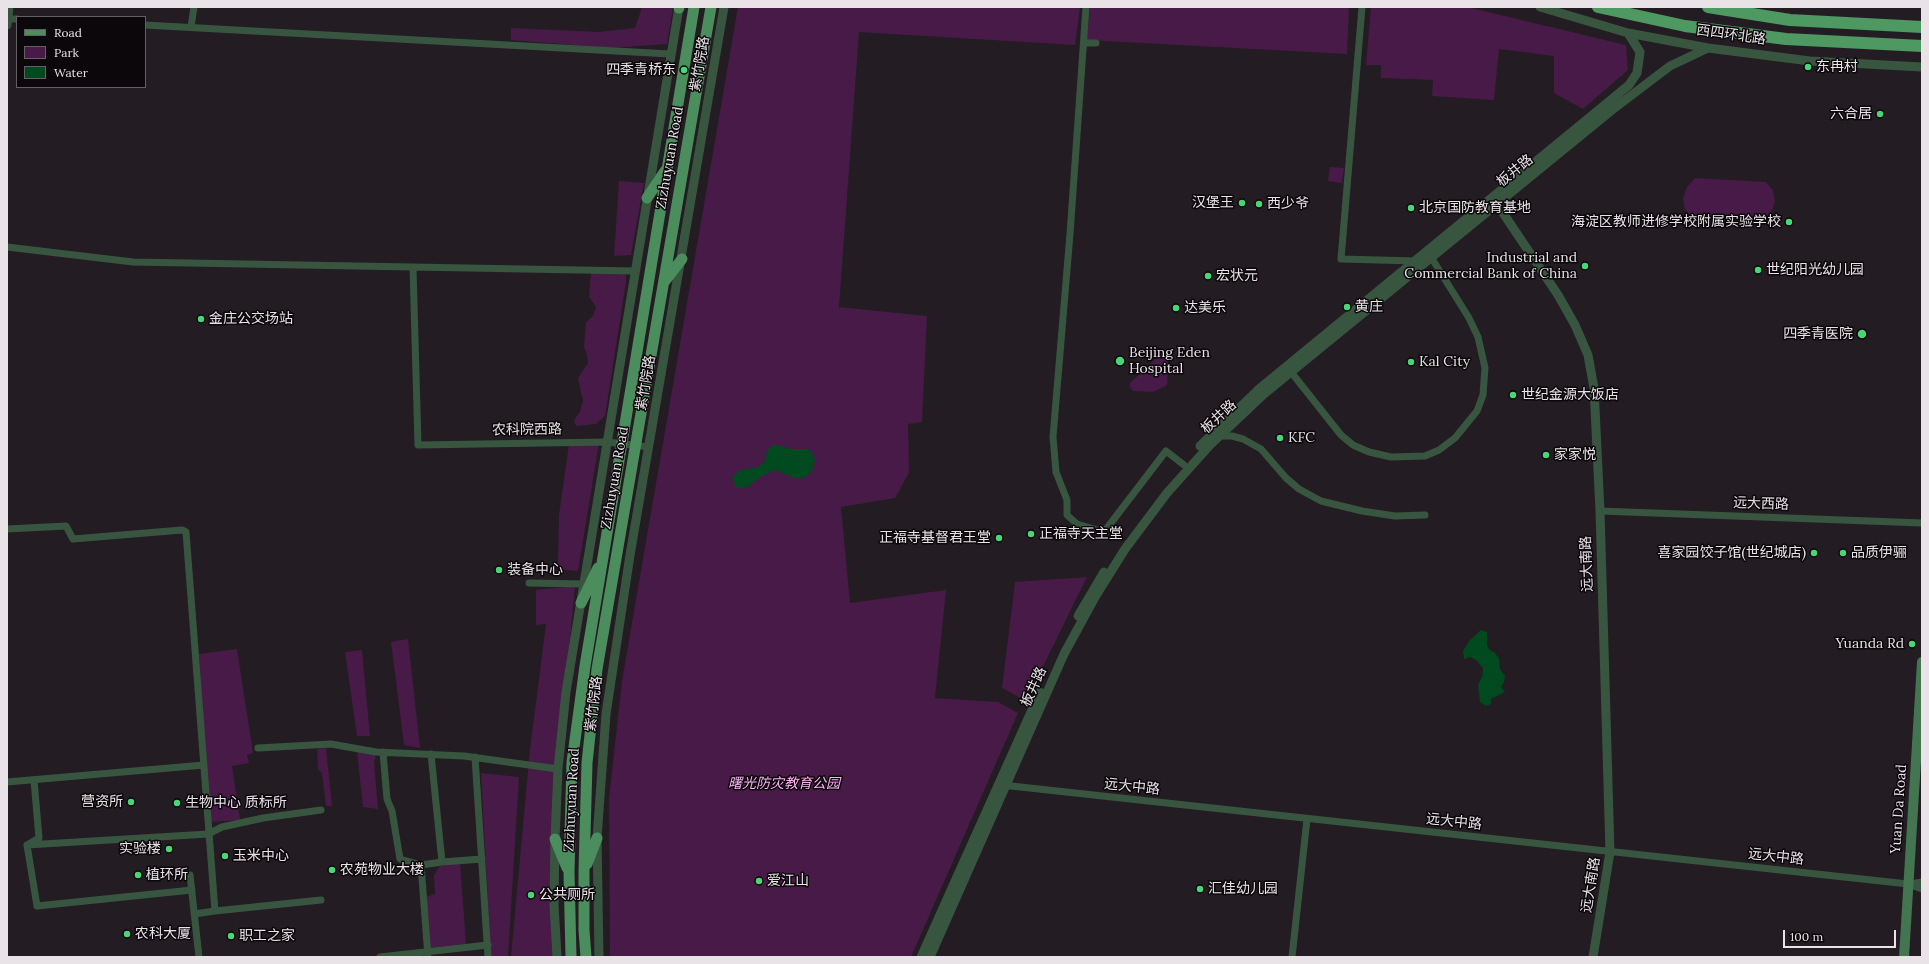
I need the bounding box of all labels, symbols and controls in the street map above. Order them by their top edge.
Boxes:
legend [16,16,146,88]
street label: 西四环北路 [1695,22,1767,48]
text: Road [54,25,82,40]
street label: 紫竹院路 [687,35,713,93]
text: Park [54,45,79,60]
place label: 东冉村 [1816,59,1858,75]
place label: 四季青桥东 [606,62,676,78]
marker: 东冉村 [1803,62,1813,72]
text: Water [54,65,88,80]
marker: 四季青桥东 [679,65,689,75]
street label: Zizhuyuan Road [653,105,687,211]
place label: 六合居 [1830,106,1872,122]
marker: 六合居 [1875,109,1885,119]
street label: 板井路 [1493,151,1537,191]
place label: 汉堡王 [1192,195,1234,211]
place label: 西少爷 [1267,196,1309,212]
marker: 汉堡王 [1237,198,1247,208]
marker: 西少爷 [1254,199,1264,209]
place label: 北京国防教育基地 [1419,200,1531,216]
marker: 北京国防教育基地 [1406,203,1416,213]
place label: 海淀区教师进修学校附属实验学校 [1571,214,1781,230]
marker: 海淀区教师进修学校附属实验学校 [1784,217,1794,227]
place label: Industrial and Commercial Bank of China [1404,250,1577,282]
marker: Industrial and Commercial Bank of China [1580,261,1590,271]
place label: 世纪阳光幼儿园 [1766,262,1864,278]
marker: 世纪阳光幼儿园 [1753,265,1763,275]
place label: 宏状元 [1216,268,1258,284]
marker: 宏状元 [1203,271,1213,281]
place label: 黄庄 [1355,299,1383,315]
place label: 达美乐 [1184,300,1226,316]
marker: 黄庄 [1342,302,1352,312]
marker: 达美乐 [1171,303,1181,313]
place label: 金庄公交场站 [209,311,293,327]
marker: 金庄公交场站 [196,314,206,324]
place label: 四季青医院 [1783,326,1853,342]
marker: 四季青医院 [1856,328,1868,340]
place label: Beijing Eden Hospital [1129,345,1210,378]
street label: 紫竹院路 [633,354,659,412]
place label: Kal City [1419,354,1470,370]
marker: Beijing Eden Hospital [1114,355,1126,367]
marker: Kal City [1406,357,1416,367]
place label: 世纪金源大饭店 [1521,387,1619,403]
marker: 世纪金源大饭店 [1508,390,1518,400]
street label: 板井路 [1198,397,1240,437]
street label: 农科院西路 [492,421,562,439]
street label: Zizhuyuan Road [598,425,632,531]
place label: KFC [1288,430,1315,446]
marker: KFC [1275,433,1285,443]
place label: 家家悦 [1554,447,1596,463]
marker: 家家悦 [1541,450,1551,460]
street label: 远大西路 [1733,495,1789,513]
place label: 正福寺天主堂 [1039,526,1123,542]
marker: 正福寺天主堂 [1026,529,1036,539]
place label: 正福寺基督君王堂 [879,530,991,546]
marker: 正福寺基督君王堂 [994,533,1004,543]
street label: 远大南路 [1578,536,1596,592]
place label: 喜家园饺子馆(世纪城店) [1657,545,1806,561]
place label: 品质伊骊 [1851,545,1907,561]
marker: 喜家园饺子馆(世纪城店) [1809,548,1819,558]
marker: 品质伊骊 [1838,548,1848,558]
place label: 装备中心 [507,562,563,578]
marker: 装备中心 [494,565,504,575]
place label: Yuanda Rd [1835,636,1904,652]
marker: Yuanda Rd [1907,639,1917,649]
street label: 板井路 [1018,664,1050,710]
street label: 紫竹院路 [582,675,606,733]
street label: Zizhuyuan Road [561,748,583,852]
street label: Yuan Da Road [1887,764,1911,854]
park label: 曙光防灾教育公园 [728,776,840,792]
street label: 远大中路 [1103,776,1161,798]
place label: 营资所 [81,794,123,810]
place label: 生物中心 质标所 [185,795,287,811]
marker: 营资所 [126,797,136,807]
marker: 生物中心 质标所 [172,798,182,808]
street label: 远大中路 [1425,811,1483,833]
place label: 实验楼 [119,841,161,857]
marker: 实验楼 [164,844,174,854]
street label: 远大中路 [1747,846,1805,868]
place label: 玉米中心 [233,848,289,864]
marker: 玉米中心 [220,851,230,861]
street label: 远大南路 [1578,856,1604,914]
place label: 农苑物业大楼 [340,862,424,878]
marker: 农苑物业大楼 [327,865,337,875]
place label: 植环所 [146,867,188,883]
marker: 植环所 [133,870,143,880]
place label: 爱江山 [767,873,809,889]
marker: 爱江山 [754,876,764,886]
place label: 汇佳幼儿园 [1208,881,1278,897]
marker: 汇佳幼儿园 [1195,884,1205,894]
place label: 公共厕所 [539,887,595,903]
marker: 公共厕所 [526,890,536,900]
scale bar [1785,922,1898,948]
place label: 农科大厦 [135,926,191,942]
place label: 职工之家 [239,928,295,944]
marker: 农科大厦 [122,929,132,939]
text: 100 m [1790,929,1823,944]
marker: 职工之家 [226,931,236,941]

